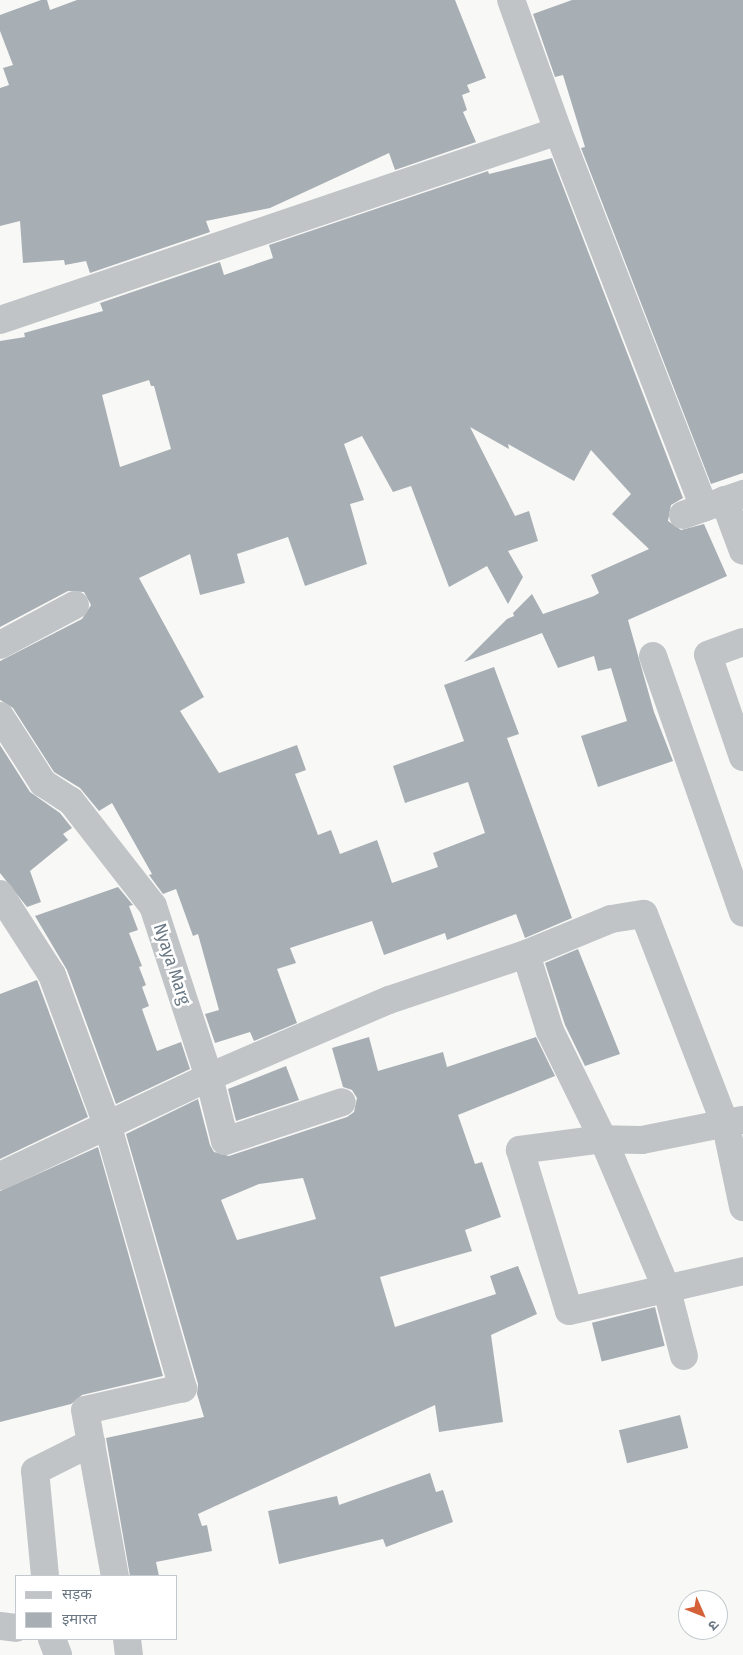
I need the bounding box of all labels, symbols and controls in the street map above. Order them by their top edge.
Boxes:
street label: Nyaya Marg [149,921,195,1007]
legend [15,1575,178,1640]
text: सड़क [62,1585,92,1603]
north arrow [678,1590,728,1640]
text: इमारत [62,1610,97,1628]
text: उ [704,1616,722,1634]

